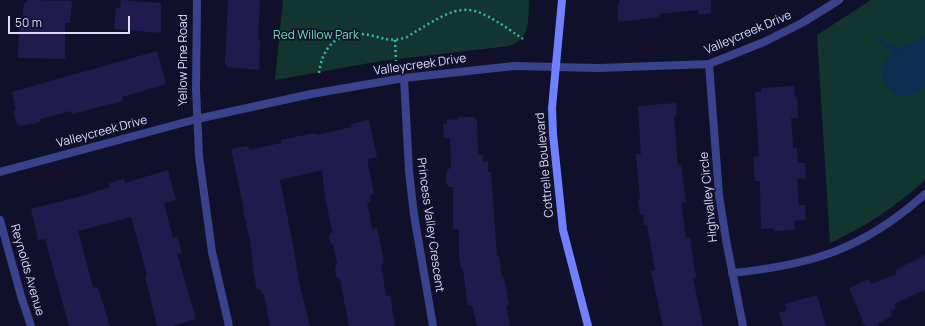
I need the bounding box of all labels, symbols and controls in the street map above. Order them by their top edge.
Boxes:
scale bar [10,8,132,34]
street label: Valleycreek Drive [702,8,794,58]
text: 50 m [15,14,42,31]
street label: Yellow Pine Road [177,14,191,106]
park label: Red Willow Park [273,29,359,43]
street label: Valleycreek Drive [373,51,467,79]
street label: Cottrelle Boulevard [533,112,557,218]
street label: Valleycreek Drive [55,113,149,151]
street label: Highvalley Circle [697,151,721,243]
street label: Princess Valley Crescent [413,157,447,293]
street label: Reynolds Avenue [7,223,47,317]

